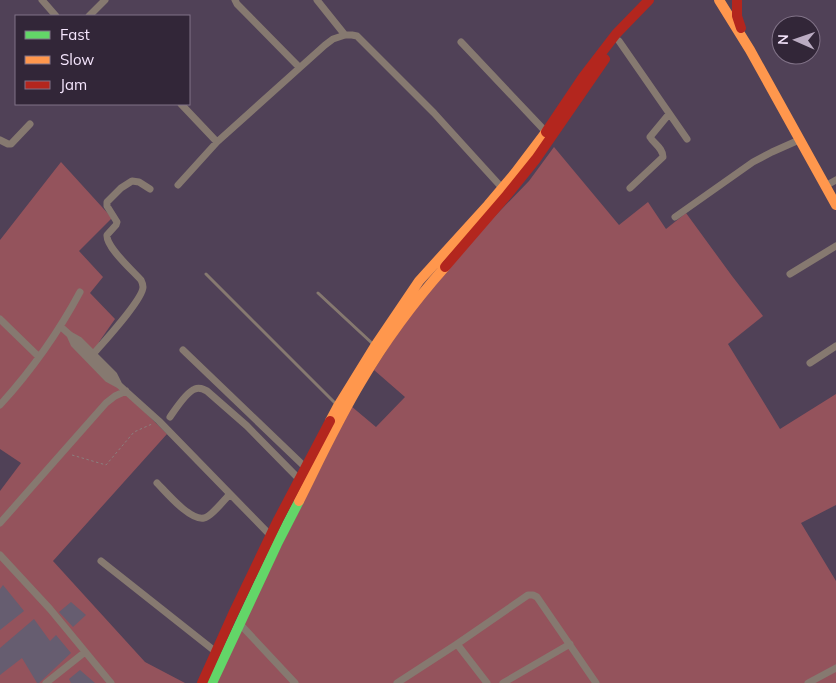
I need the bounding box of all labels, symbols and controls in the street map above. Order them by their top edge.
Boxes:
legend [15,15,190,105]
north arrow [771,15,821,65]
text: Fast [60,25,90,44]
text: N [774,34,792,45]
text: Slow [60,50,94,69]
text: Jam [60,75,87,94]

